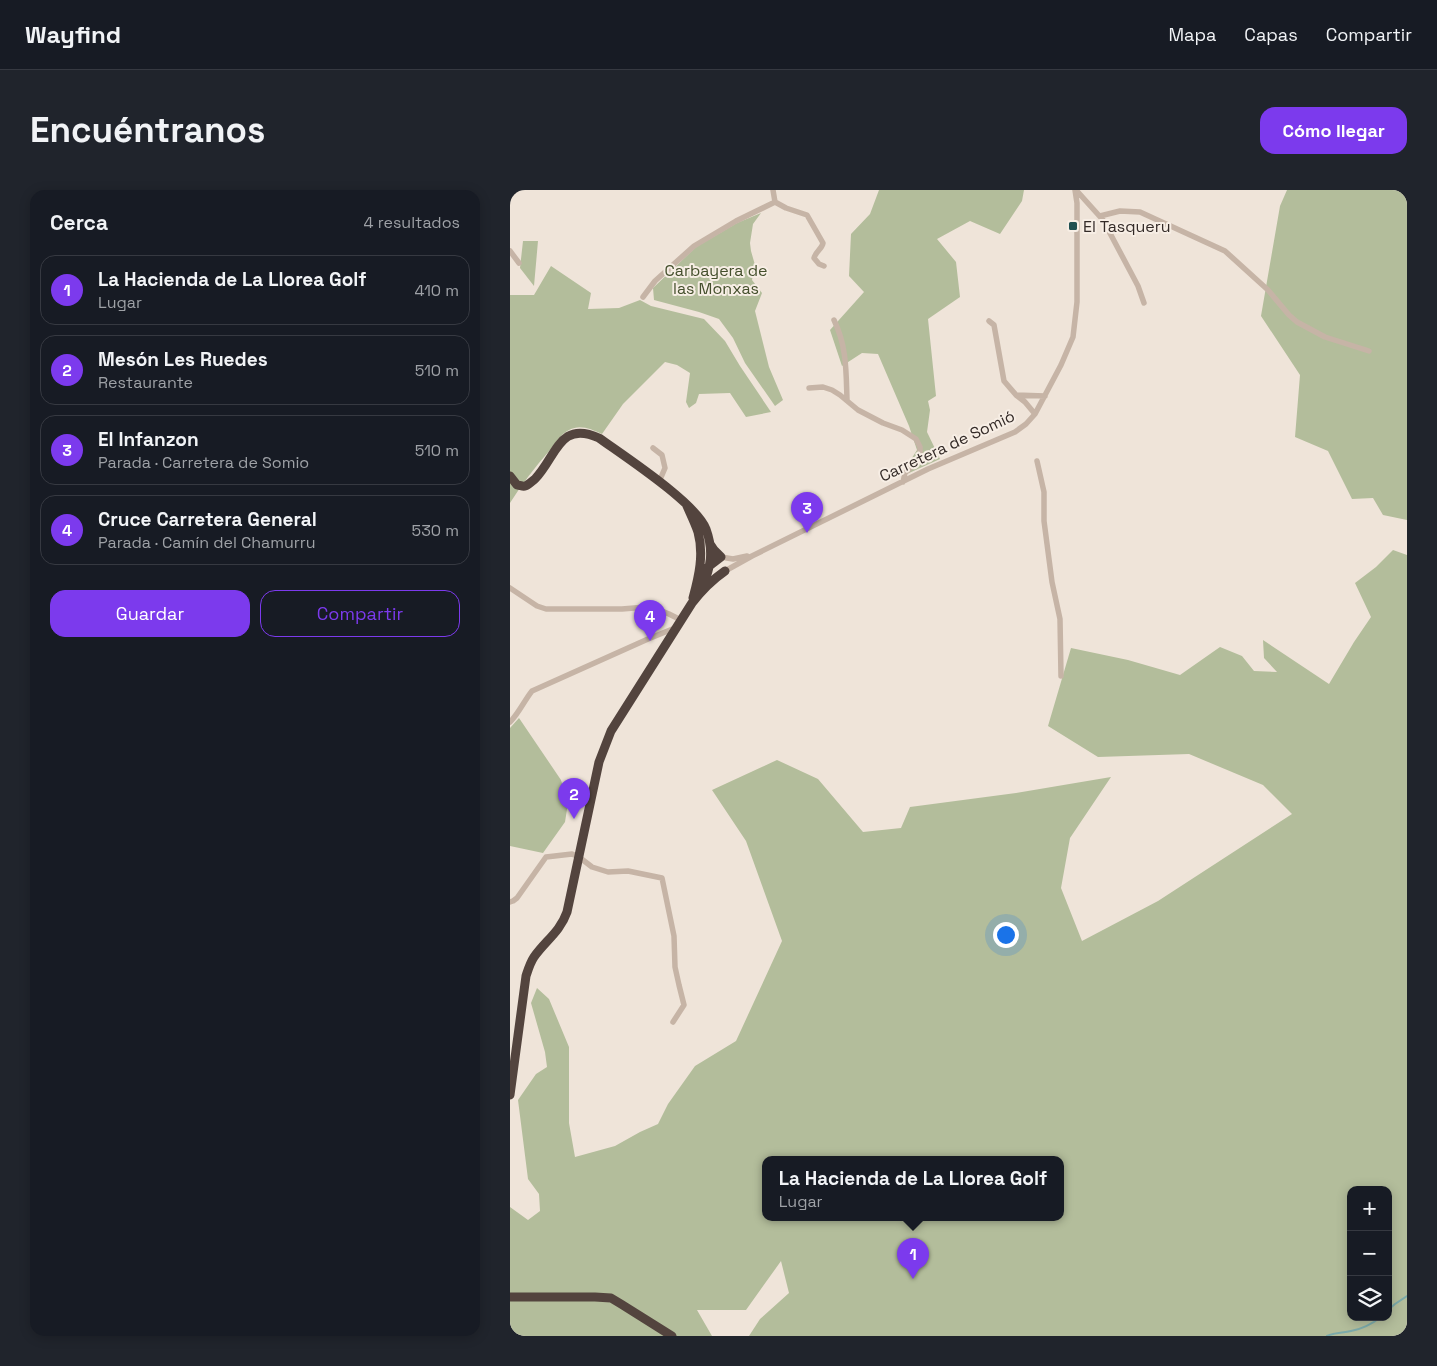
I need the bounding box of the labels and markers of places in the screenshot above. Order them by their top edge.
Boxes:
place label: El Tasqueru [1083,216,1171,237]
marker: El Tasqueru [1067,220,1079,232]
pin: 3 [791,492,823,533]
pin: 4 [634,600,666,641]
pin: 2 [558,778,590,819]
pin: 1 [897,1238,929,1279]

